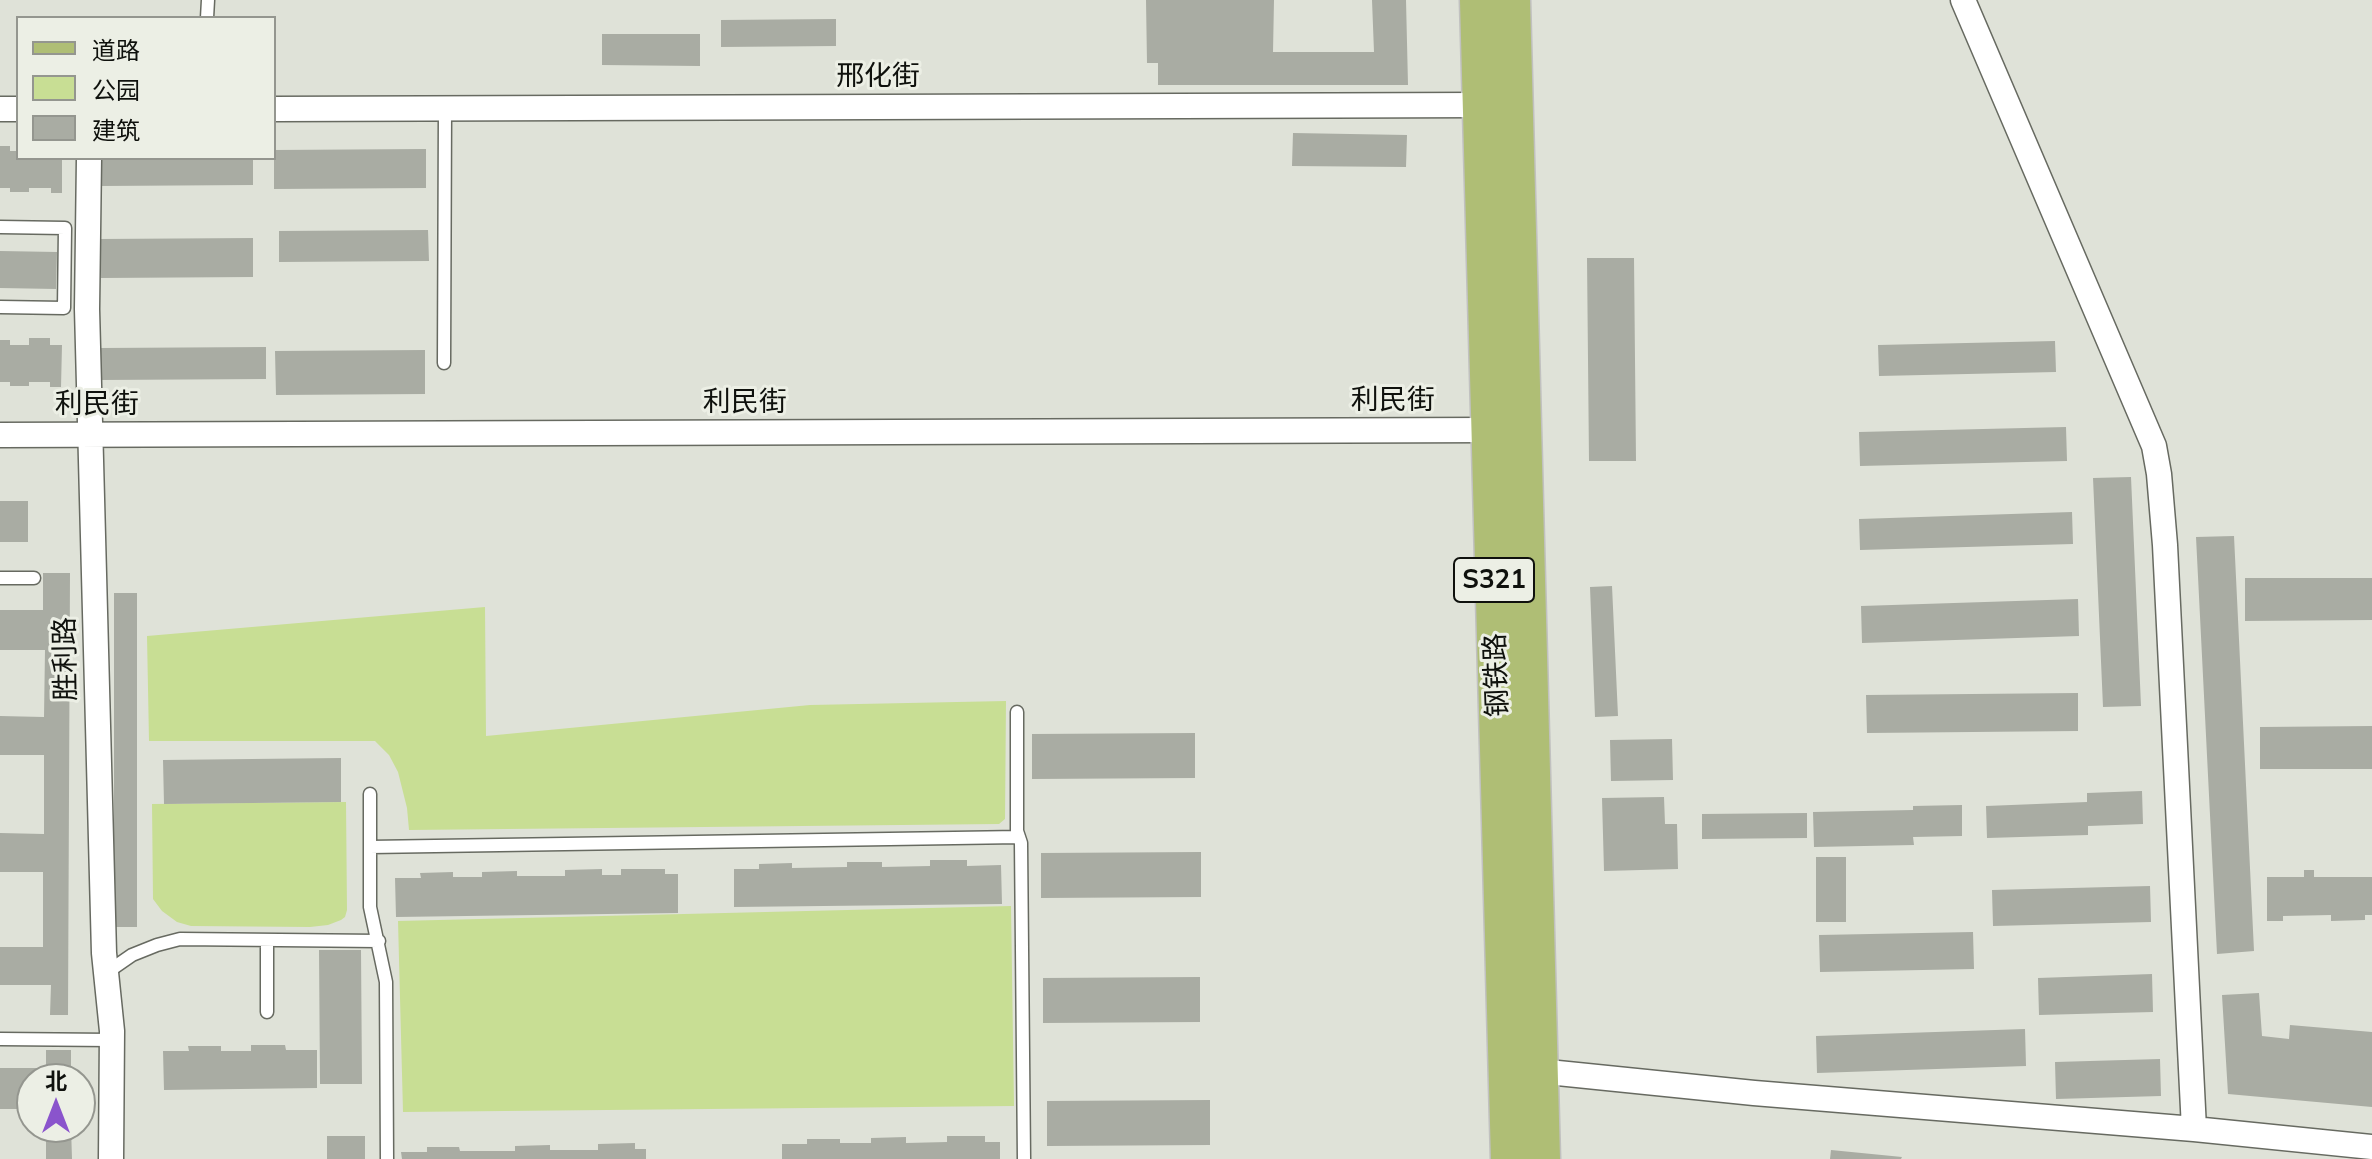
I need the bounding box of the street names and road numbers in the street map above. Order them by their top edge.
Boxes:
street label: 邢化街 [836,60,920,94]
street label: 利民街 [1351,384,1435,418]
street label: 利民街 [703,386,787,420]
street label: 利民街 [55,388,139,422]
road number: S321 [1454,558,1534,602]
street label: 胜利路 [48,617,84,701]
street label: 钢铁路 [1479,632,1515,718]

